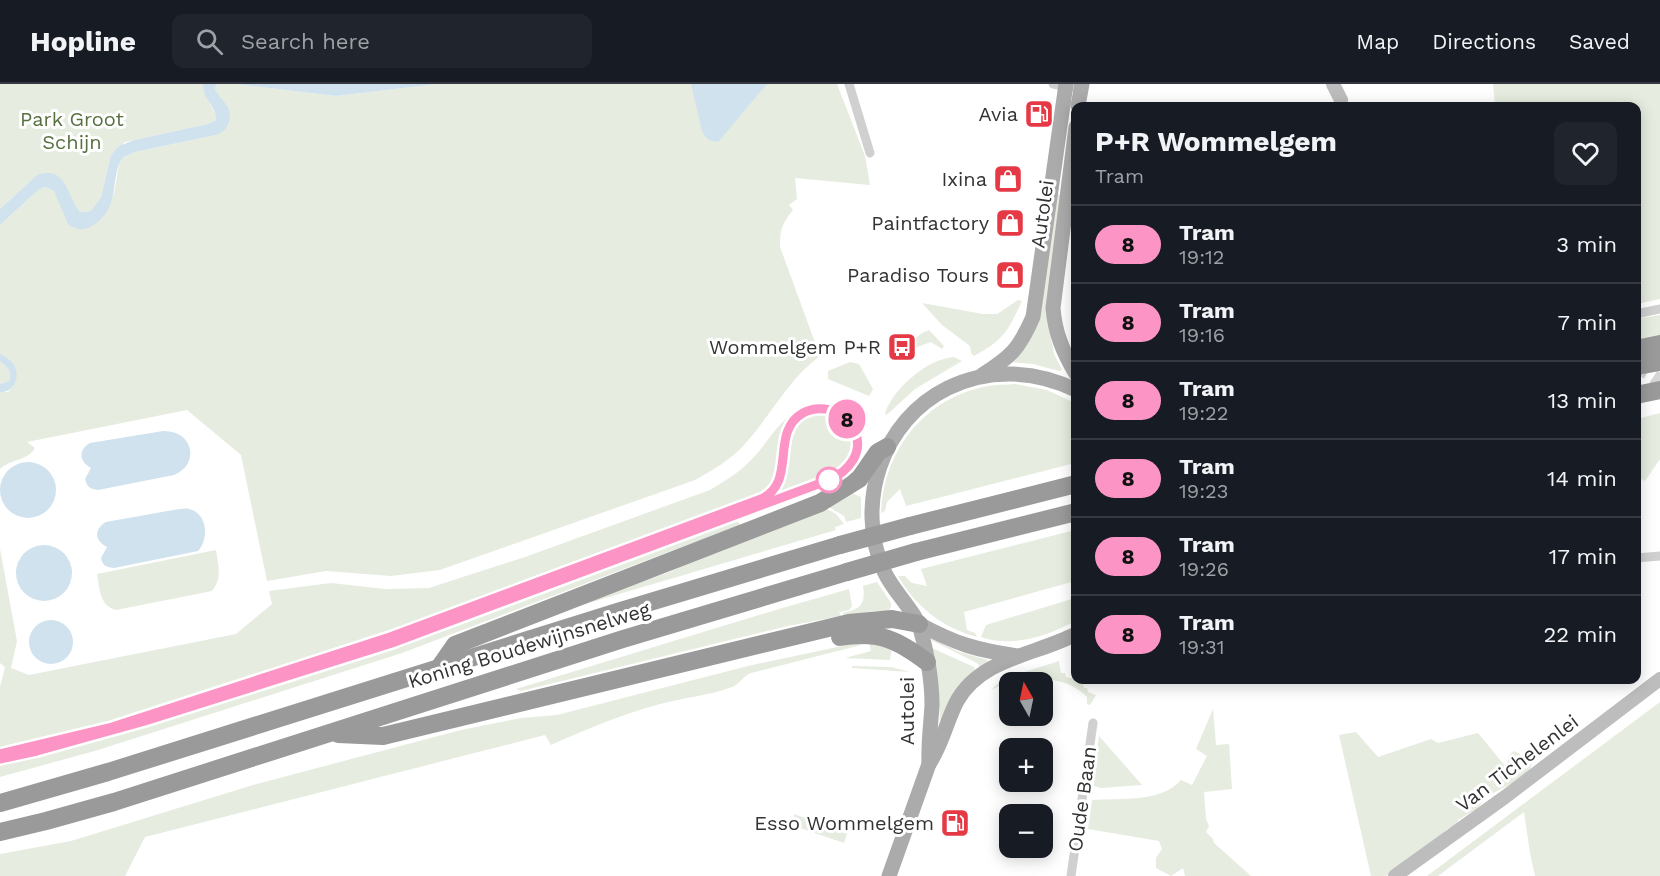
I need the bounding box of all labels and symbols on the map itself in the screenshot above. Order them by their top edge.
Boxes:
fuel station icon: Avia [1023,98,1055,130]
place label: Avia [978,102,1018,126]
park label: Park Groot Schijn [20,107,125,154]
shop icon: Ixina [992,163,1024,195]
place label: Ixina [941,167,987,191]
street label: Autolei [1025,178,1059,250]
shop icon: Paintfactory [994,207,1026,239]
place label: Paintfactory [871,211,990,235]
shop icon: Paradiso Tours [994,259,1026,291]
place label: Paradiso Tours [847,263,989,287]
bus stop icon: Wommelgem P+R [886,331,918,363]
place label: Wommelgem P+R [709,335,881,359]
line badge: 8 [828,400,866,438]
unlabelled marker [816,467,842,493]
street label: Koning Boudewijnsnelweg [405,597,653,693]
north arrow [999,672,1053,726]
street label: Autolei [895,677,919,745]
street label: Van Tichelenlei [1451,709,1583,817]
street label: Oude Baan [1063,745,1101,853]
fuel station icon: Esso Wommelgem [939,807,971,839]
place label: Esso Wommelgem [754,811,934,835]

